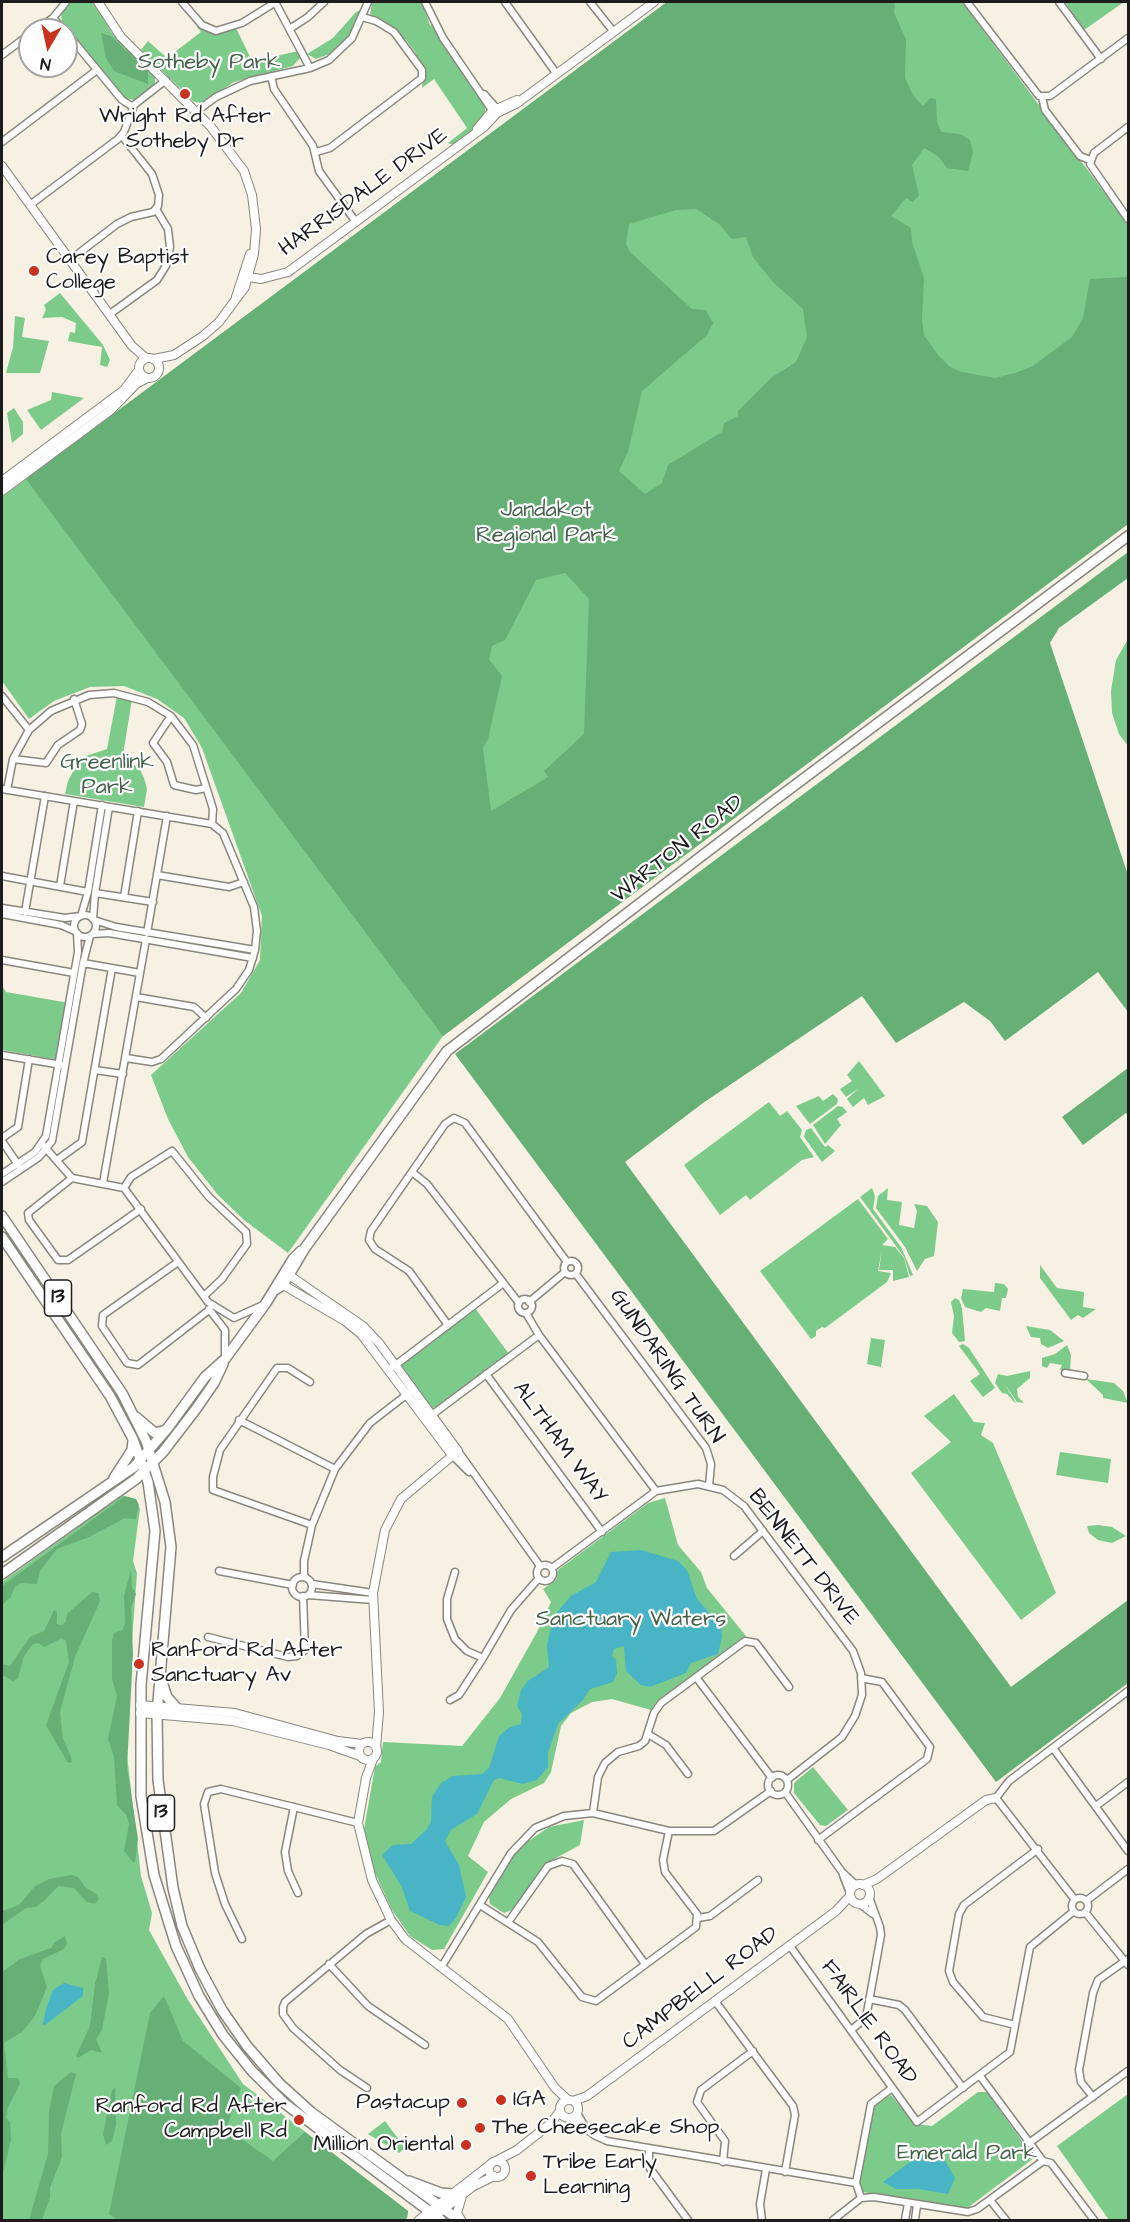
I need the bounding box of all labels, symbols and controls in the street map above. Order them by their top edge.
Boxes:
north arrow [18,18,78,78]
park label: Sotheby Park [138,50,280,76]
text: N [39,52,52,75]
marker: Wright Rd After Sotheby Dr [178,87,192,101]
place label: Wright Rd After Sotheby Dr [99,104,271,156]
street label: HARRISDALE DRIVE [275,123,453,263]
place label: Carey Baptist College [46,245,189,296]
marker: Carey Baptist College [27,264,41,278]
park label: Jandakot Regional Park [476,498,616,550]
park label: Greenlink Park [60,750,154,802]
street label: WARTON ROAD [607,790,749,910]
road number: 13 [44,1280,72,1316]
street label: GUNDARING TURN [603,1285,729,1449]
street label: ALTHAM WAY [506,1377,612,1509]
street label: BENNETT DRIVE [742,1485,864,1631]
park label: Sanctuary Waters [536,1607,726,1633]
place label: Ranford Rd After Sanctuary Av [151,1638,342,1690]
marker: Ranford Rd After Sanctuary Av [132,1657,146,1671]
road number: 13 [148,1795,174,1831]
street label: CAMPBELL ROAD [618,1922,784,2056]
street label: FAIRLIE ROAD [814,1956,922,2090]
place label: IGA [513,2087,546,2113]
place label: Pastacup [356,2090,450,2116]
marker: IGA [494,2093,508,2107]
place label: Ranford Rd After Campbell Rd [96,2094,287,2146]
marker: Pastacup [455,2096,469,2110]
marker: Ranford Rd After Campbell Rd [292,2113,306,2127]
place label: The Cheesecake Shop [492,2115,720,2141]
marker: The Cheesecake Shop [473,2121,487,2135]
place label: Million Oriental [313,2132,454,2158]
marker: Million Oriental [459,2138,473,2152]
park label: Emerald Park [897,2141,1037,2167]
place label: Tribe Early Learning [543,2150,657,2202]
marker: Tribe Early Learning [524,2169,538,2183]

